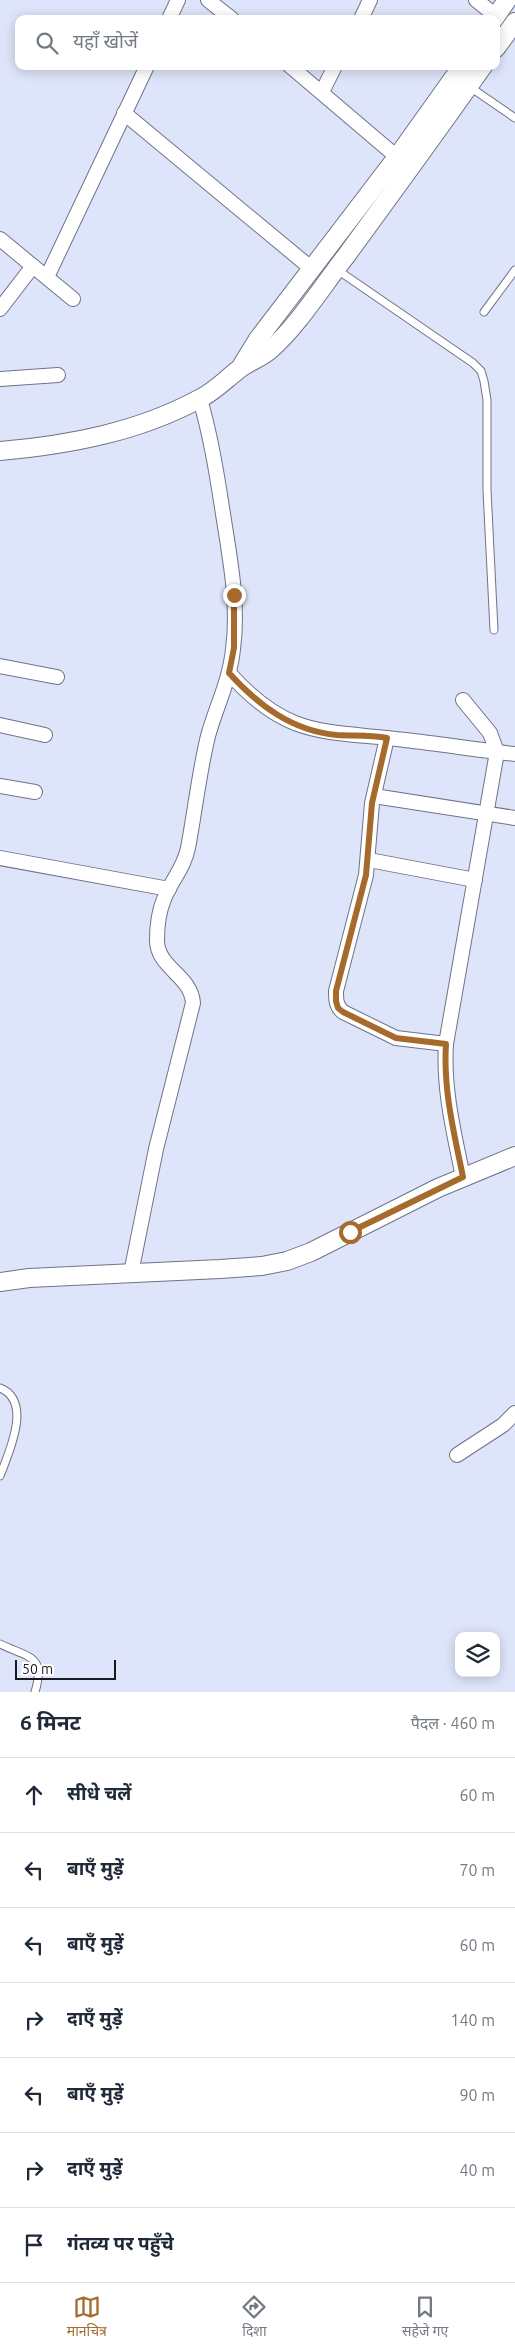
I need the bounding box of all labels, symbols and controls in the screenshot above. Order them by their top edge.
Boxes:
search box [15,15,500,70]
icon: search [33,29,61,57]
text: यहाँ खोजें [73,30,138,52]
route end [223,584,246,607]
route start [339,1221,362,1244]
map controls [455,1632,500,1677]
button: layers [455,1632,500,1677]
scale bar [15,1657,116,1680]
text: 50 m [22,1661,53,1677]
text: 6 मिनट [20,1710,81,1734]
text: पैदल · 460 m [411,1714,495,1732]
icon: ahead [20,1781,48,1809]
text: सीधे चलें [67,1782,131,1804]
text: 60 m [459,1786,495,1804]
icon: left [20,1856,48,1884]
text: बाएँ मुड़ें [67,1857,124,1879]
text: 70 m [459,1861,495,1879]
icon: left [20,1931,48,1959]
text: बाएँ मुड़ें [67,1932,124,1954]
text: 60 m [459,1936,495,1954]
icon: right [20,2006,48,2034]
text: दाएँ मुड़ें [67,2007,123,2029]
text: 140 m [450,2011,495,2029]
icon: left [20,2081,48,2109]
text: बाएँ मुड़ें [67,2082,124,2104]
text: 90 m [459,2086,495,2104]
icon: right [20,2156,48,2184]
text: दाएँ मुड़ें [67,2157,123,2179]
text: 40 m [459,2161,495,2179]
icon: arrive [20,2231,48,2259]
text: गंतव्य पर पहुँचे [67,2232,174,2254]
tab: मानचित्र [67,2293,107,2342]
tab: दिशा [240,2293,268,2342]
tab: सहेजे गए [402,2293,448,2342]

